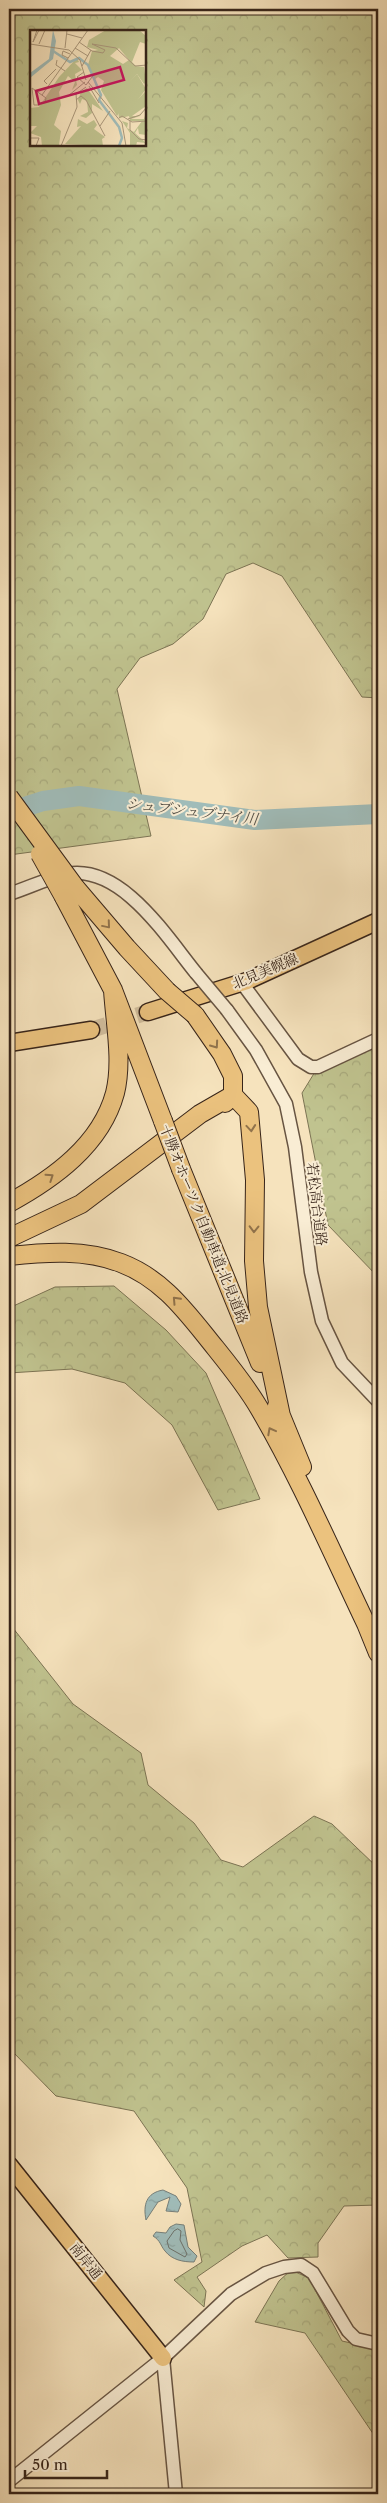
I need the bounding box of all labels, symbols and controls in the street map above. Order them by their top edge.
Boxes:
inset map [30,30,146,146]
water label: シュブシュブナイ川 [125,793,261,829]
one-way arrow [101,919,110,928]
street label: 北見美幌線 [229,949,301,993]
one-way arrow [209,1039,218,1049]
street label: 十勝オホーツク自動車道;北見道路 [156,1122,252,1326]
one-way arrow [245,1124,256,1132]
street label: 若松高台道路 [303,1161,331,1247]
one-way arrow [45,1174,54,1183]
one-way arrow [249,1225,259,1233]
one-way arrow [173,1297,182,1306]
one-way arrow [267,1427,277,1436]
street label: 南岸通 [66,2239,106,2283]
scale bar [25,2448,108,2480]
text: 50 m [32,2455,68,2474]

